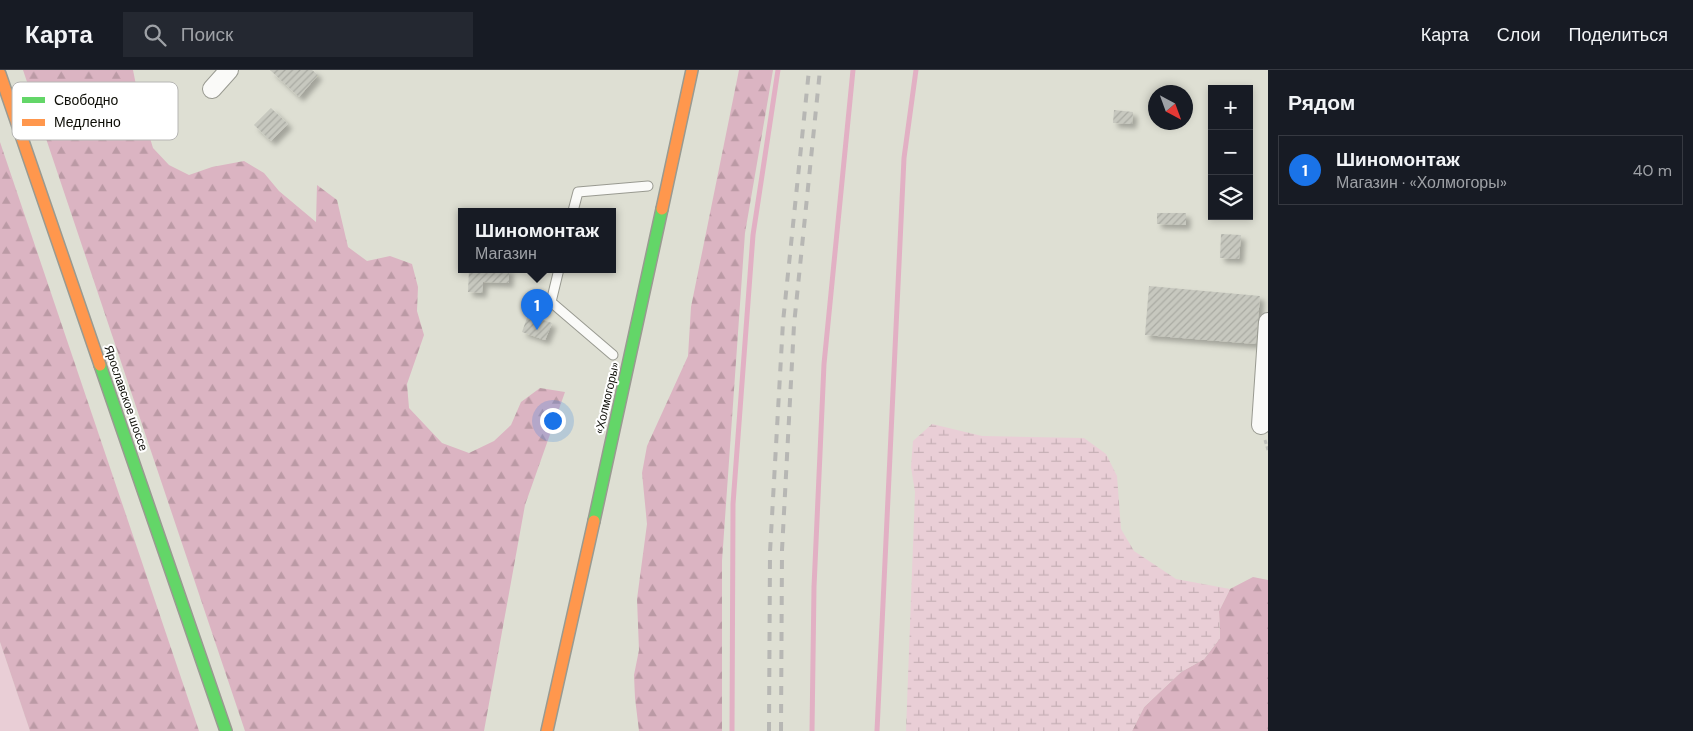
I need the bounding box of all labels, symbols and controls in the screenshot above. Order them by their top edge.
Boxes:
search box [123,12,473,57]
text: Карта [25,19,93,50]
icon: search [141,21,169,49]
text: Поиск [181,22,233,47]
text: Карта [1421,23,1469,47]
text: Слои [1497,23,1541,47]
text: Поделиться [1569,23,1668,47]
legend [12,82,178,140]
north arrow [1148,85,1193,130]
map controls [1208,85,1253,220]
button: + [1208,85,1253,130]
text: Рядом [1288,89,1355,117]
text: Свободно [54,91,119,109]
text: Медленно [54,113,121,131]
button: − [1208,130,1253,175]
text: Шиномонтаж [1336,147,1460,172]
text: 1 [1302,160,1308,181]
text: 40 m [1633,160,1672,181]
text: Магазин · «Холмогоры» [1336,172,1507,193]
button: layers [1208,175,1253,220]
popup [458,208,616,273]
text: Шиномонтаж [475,218,599,243]
text: Магазин [475,243,537,264]
pin: 1 [521,289,553,330]
street label: Ярославское шоссе [100,343,152,453]
street label: «Холмогоры» [591,361,623,435]
your location [540,408,566,434]

